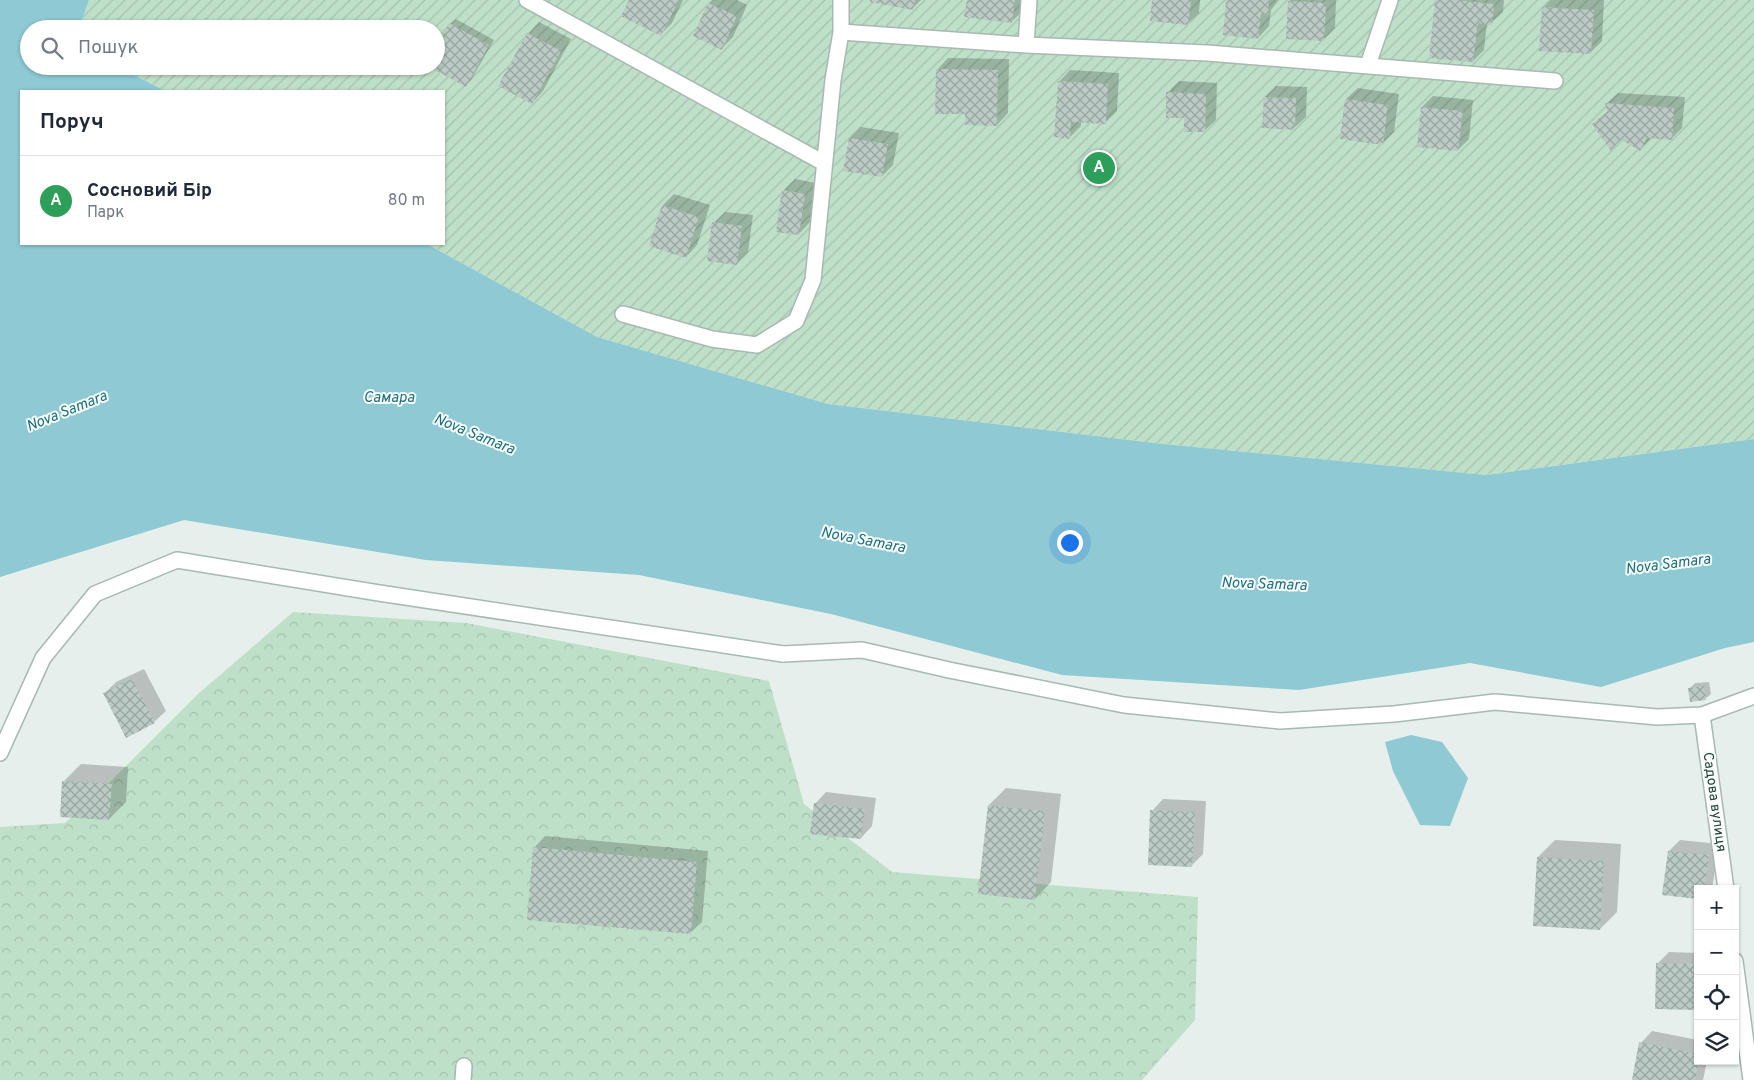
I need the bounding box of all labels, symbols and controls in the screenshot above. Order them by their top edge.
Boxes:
search box [20,20,445,75]
icon: search [38,34,66,62]
text: Пошук [78,36,138,60]
text: Поруч [40,109,104,136]
pin: A [1083,149,1115,187]
text: Сосновий Бір [87,179,212,203]
text: A [50,191,62,211]
text: 80 m [388,191,425,211]
text: Парк [87,203,124,223]
water label: Nova Samara [24,387,110,437]
water label: Самара [364,389,415,408]
water label: Nova Samara [431,410,517,460]
water label: Nova Samara [819,524,907,559]
your location [1057,530,1083,556]
water label: Nova Samara [1624,550,1712,580]
water label: Nova Samara [1221,574,1307,596]
street label: Садова вулиця [1699,751,1729,853]
map controls [1694,885,1739,1065]
button: + [1694,885,1739,930]
button: − [1694,930,1739,975]
button: locate [1694,975,1739,1020]
button: layers [1694,1020,1739,1065]

